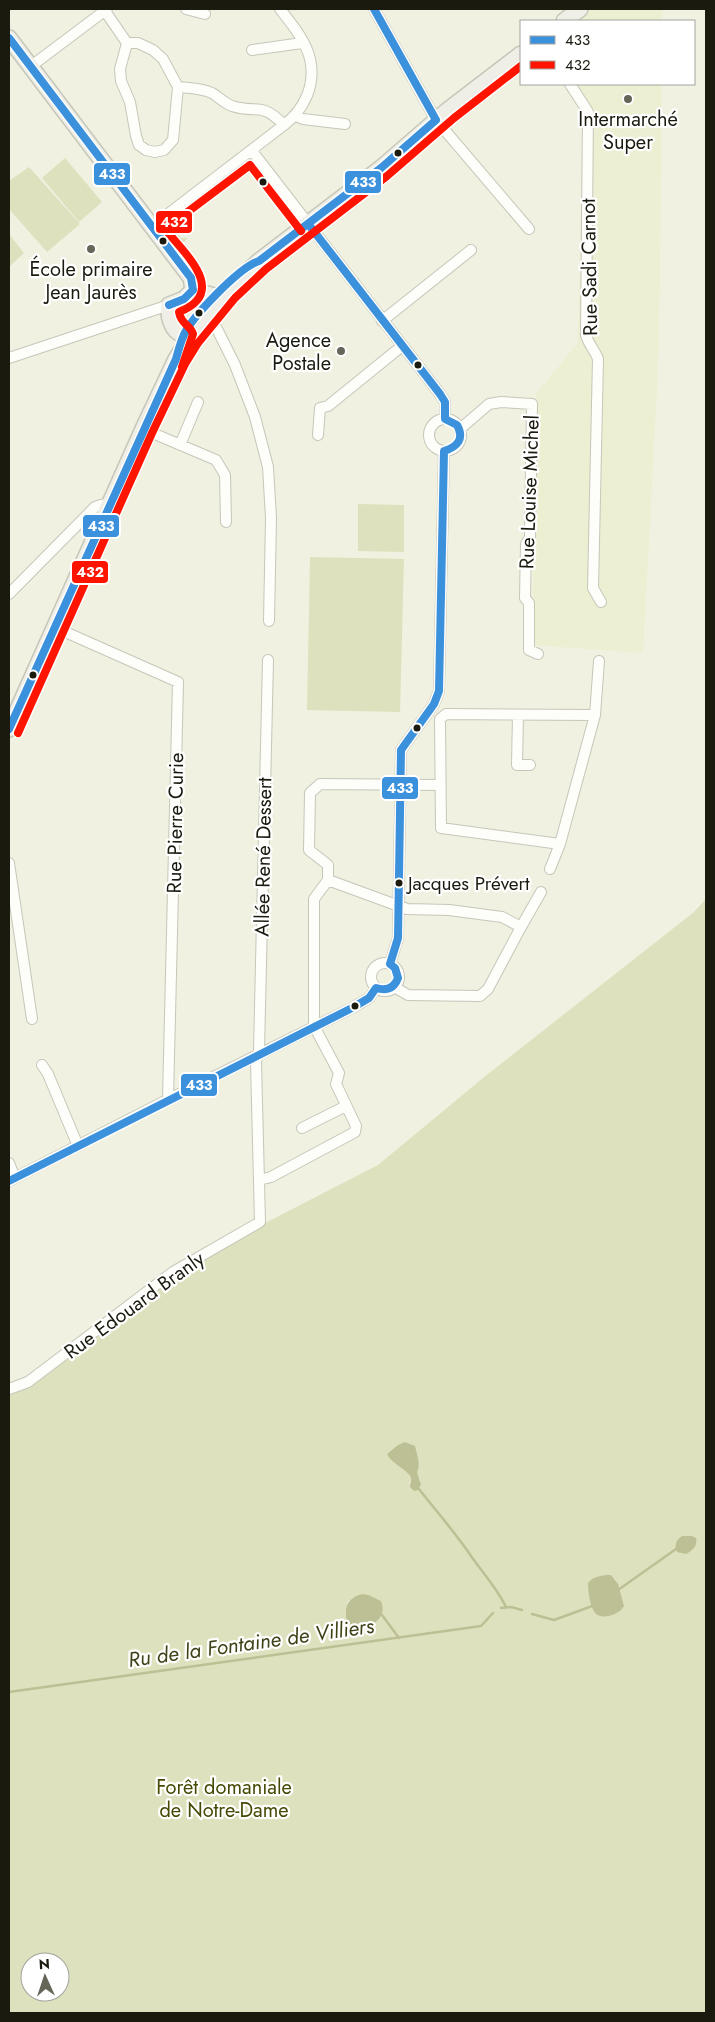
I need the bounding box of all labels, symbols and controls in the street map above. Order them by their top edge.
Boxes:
legend [520,20,695,85]
text: 433 [565,29,590,51]
text: 432 [565,54,590,76]
marker: Intermarché Super [622,93,634,105]
place label: Intermarché Super [578,105,678,157]
unlabelled marker [393,148,403,158]
line badge: 433 [93,162,131,186]
text: 433 [98,164,126,184]
line badge: 433 [344,170,382,194]
text: 433 [349,172,377,192]
unlabelled marker [258,177,268,187]
street label: Rue Sadi Carnot [574,198,605,336]
line badge: 432 [155,210,193,234]
text: 432 [160,212,188,232]
unlabelled marker [158,236,168,246]
marker: École primaire Jean Jaurès [85,243,97,255]
place label: École primaire Jean Jaurès [29,255,153,307]
unlabelled marker [194,308,204,318]
place label: Agence Postale [266,326,331,378]
marker: Agence Postale [335,345,347,357]
unlabelled marker [413,360,423,370]
street label: Rue Louise Michel [512,414,547,570]
line badge: 433 [82,514,120,538]
text: 433 [87,516,115,536]
line badge: 432 [71,560,109,584]
text: 432 [76,562,104,582]
unlabelled marker [28,670,38,680]
unlabelled marker [412,723,422,733]
street label: Rue Pierre Curie [160,752,191,894]
line badge: 433 [381,776,419,800]
street label: Allée René Dessert [248,777,279,937]
text: 433 [386,778,414,798]
place label: Jacques Prévert [405,870,530,897]
marker: Jacques Prévert [394,878,404,888]
unlabelled marker [350,1001,360,1011]
line badge: 433 [180,1073,218,1097]
text: 433 [185,1075,213,1095]
street label: Rue Edouard Branly [58,1244,211,1366]
water label: Ru de la Fontaine de Villiers [126,1611,376,1675]
park label: Forêt domaniale de Notre-Dame [156,1773,292,1825]
north arrow [20,1952,70,2002]
text: N [38,1954,50,1974]

